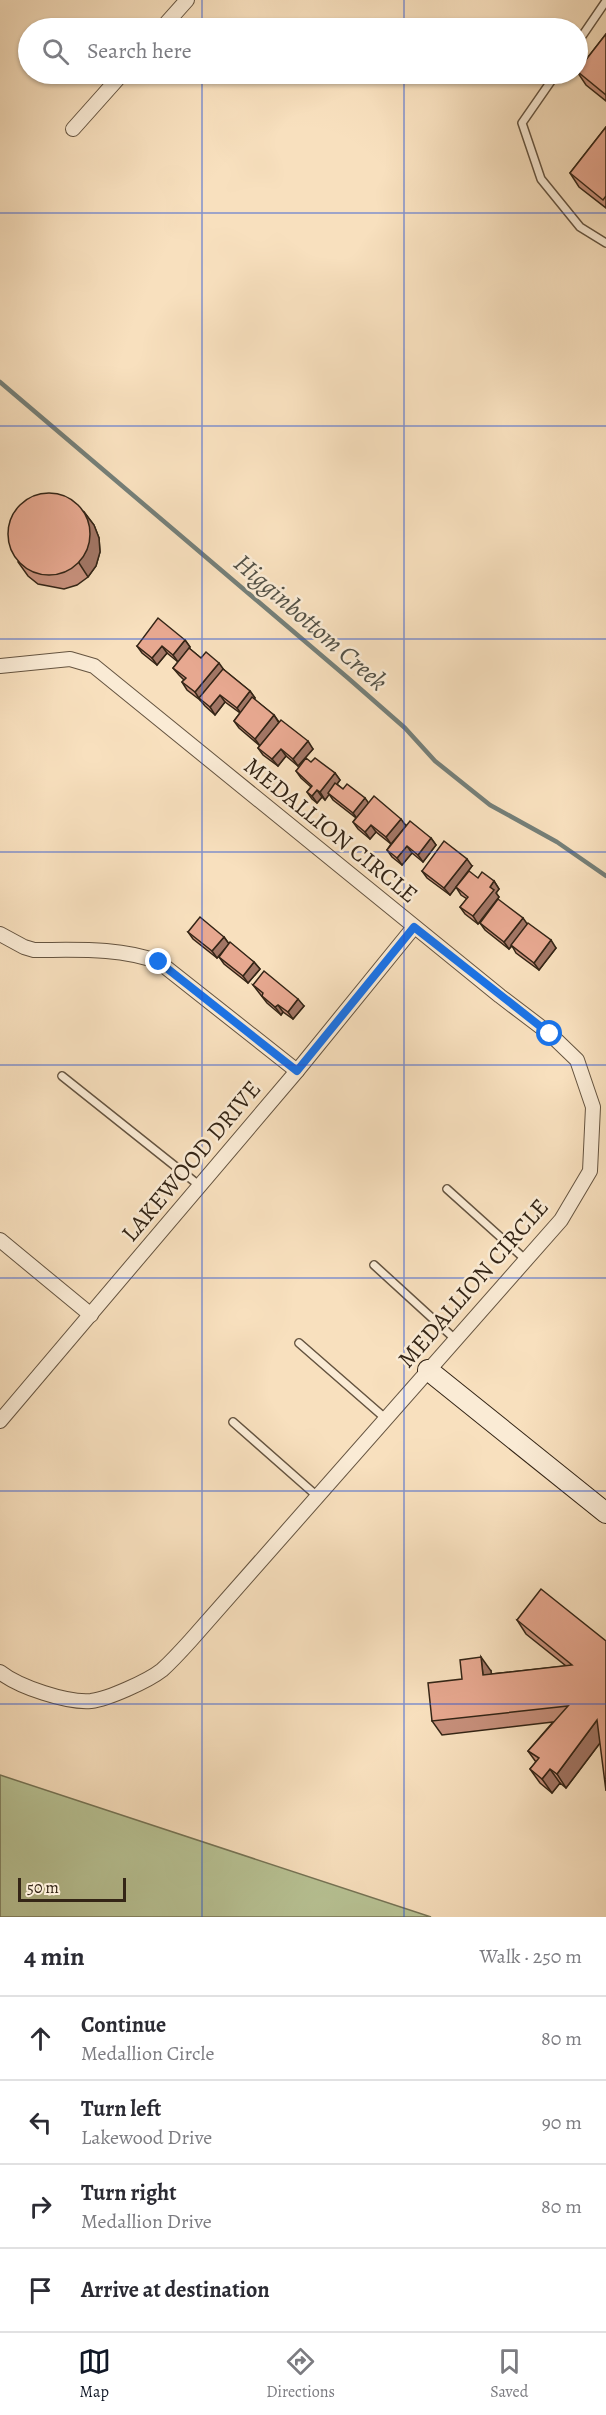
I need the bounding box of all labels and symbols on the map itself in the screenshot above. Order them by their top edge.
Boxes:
water label: Higginbottom Creek [226,546,395,699]
street label: MEDALLION CIRCLE [237,750,425,910]
route end [145,948,171,974]
route start [536,1020,562,1046]
street label: LAKEWOOD DRIVE [114,1074,268,1248]
street label: MEDALLION CIRCLE [390,1191,556,1375]
scale bar [18,1875,126,1902]

